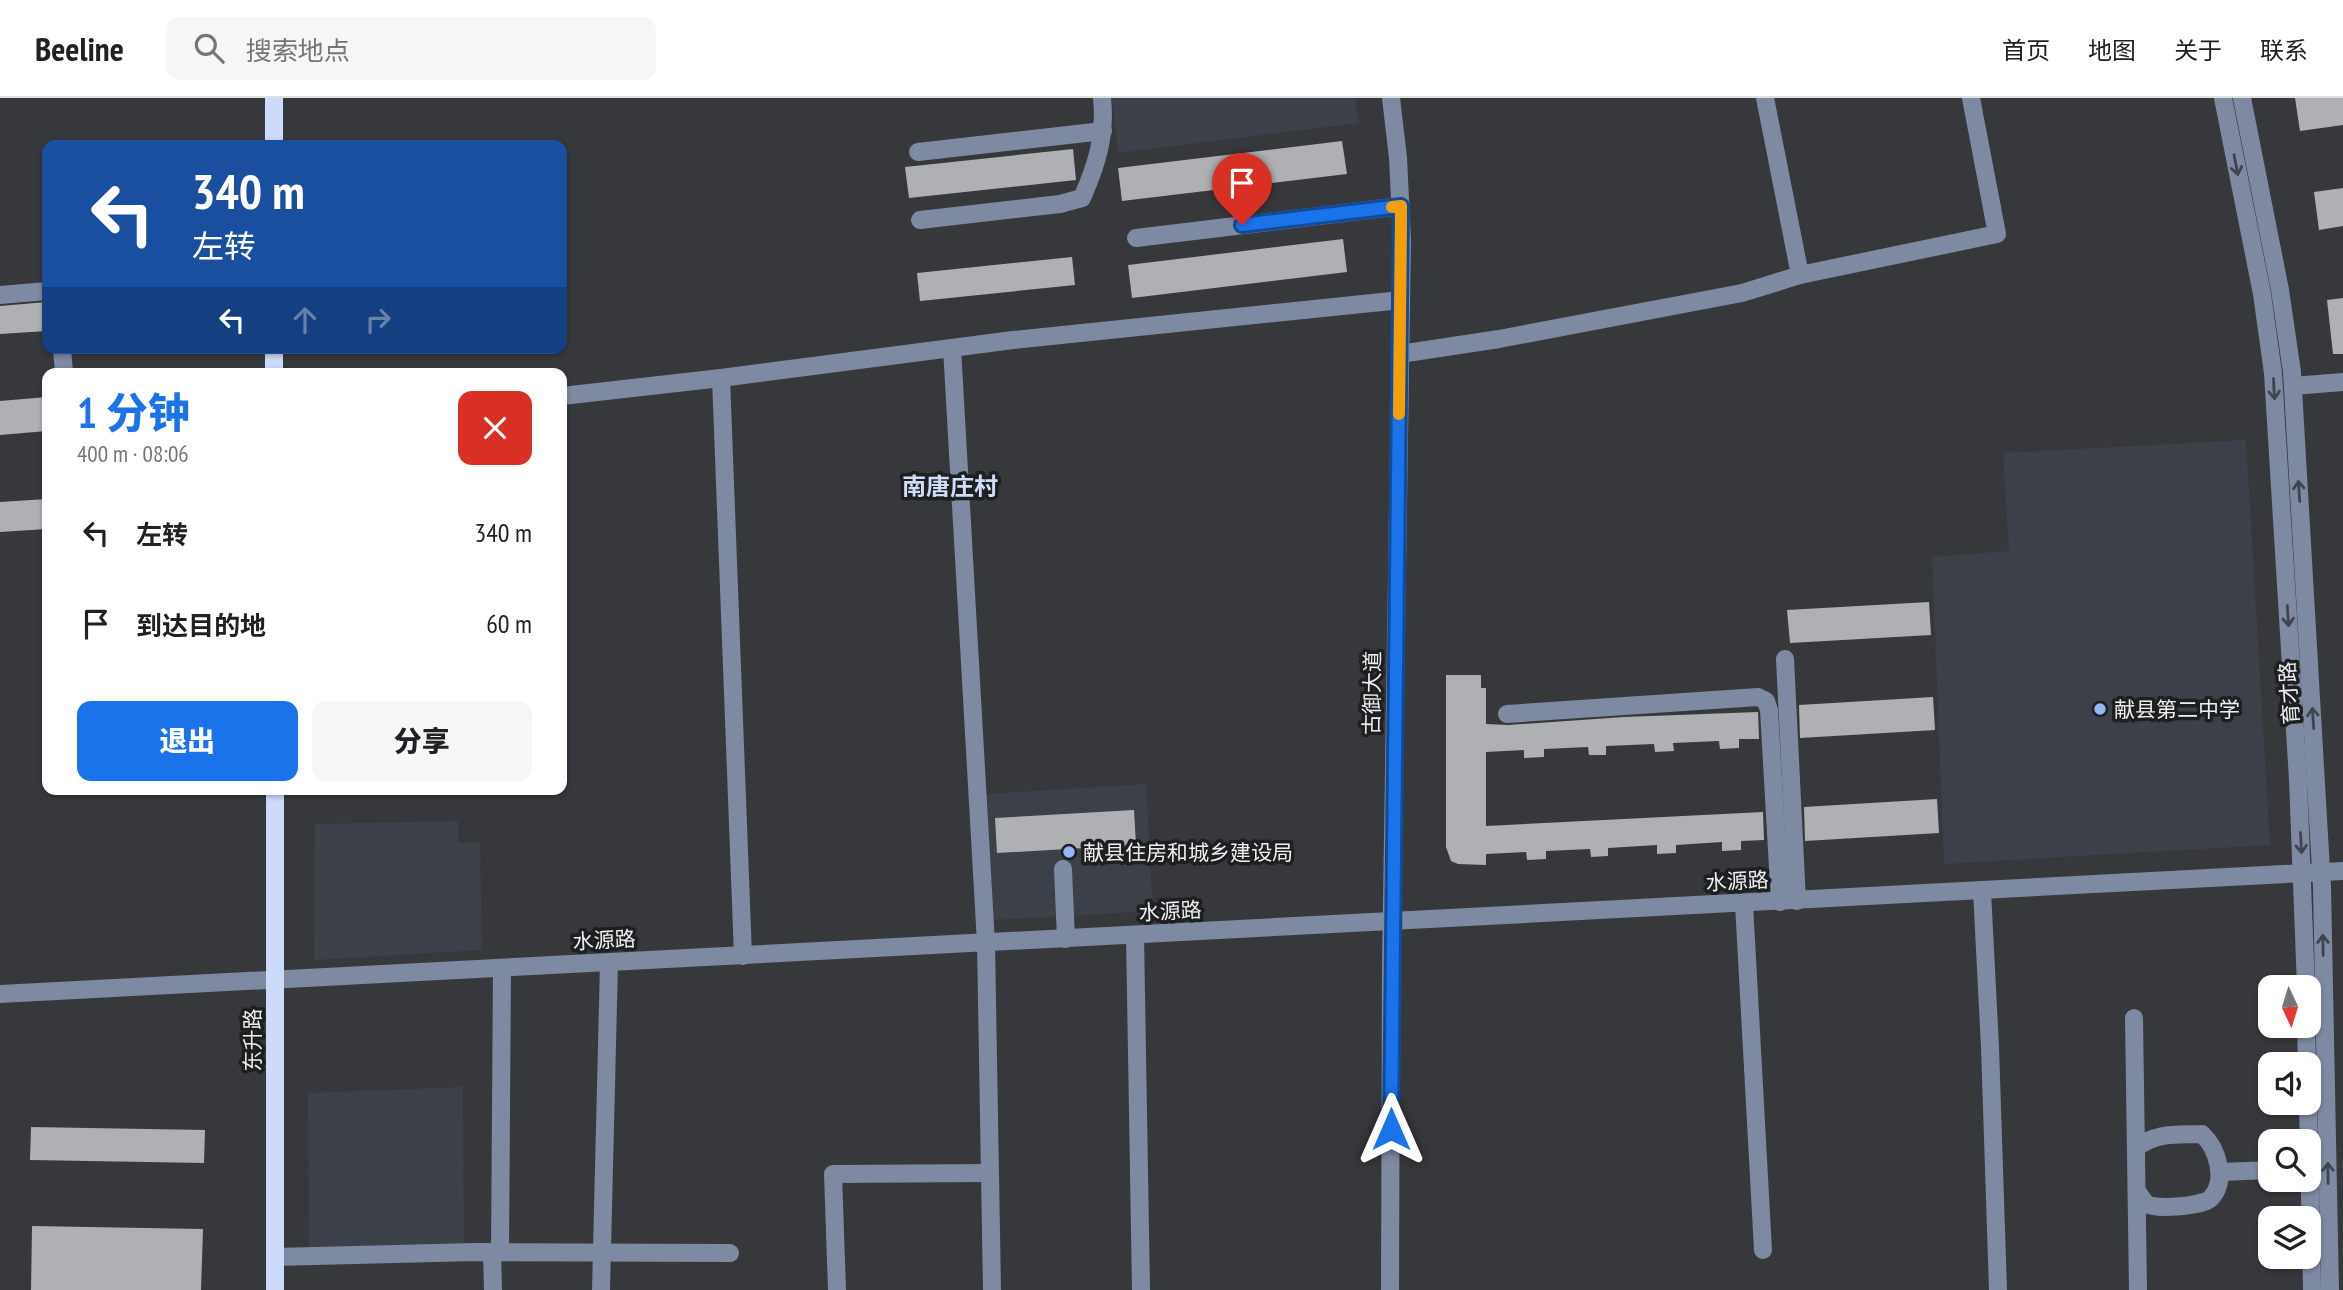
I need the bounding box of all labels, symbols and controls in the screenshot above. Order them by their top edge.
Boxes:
search box [166,17,656,80]
text: Beeline [35,27,124,70]
icon: search [190,29,228,67]
text: 搜索地点 [246,34,350,67]
text: 首页 [2002,35,2050,66]
text: 地图 [2088,35,2136,66]
text: 关于 [2174,35,2222,66]
text: 联系 [2260,35,2308,66]
pin [1212,153,1272,225]
one-way arrow [2230,153,2244,176]
text: 340 m [192,159,305,223]
icon: arrive [1223,164,1261,202]
icon: left [77,168,168,259]
text: 左转 [192,225,256,267]
icon: left [213,301,251,339]
icon: ahead [286,301,324,339]
icon: right [359,301,397,339]
one-way arrow [2268,377,2281,400]
text: 1 分钟 [77,385,190,440]
button: close [458,391,532,465]
text: 400 m · 08:06 [77,439,189,468]
district label: 南唐庄村 [902,471,998,502]
one-way arrow [2292,480,2305,503]
icon: left [77,514,115,552]
text: 340 m [474,516,532,549]
text: 左转 [136,518,188,551]
one-way arrow [2282,604,2295,627]
icon: arrive [77,605,115,643]
text: 60 m [486,607,532,640]
text: 到达目的地 [136,609,266,642]
street label: 古御大道 [1358,651,1386,735]
street label: 育才路 [2273,661,2305,725]
place label: 献县第二中学 [2114,696,2240,723]
button: 退出 [77,701,298,781]
button: 分享 [312,701,532,781]
marker: 献县第二中学 [2092,701,2108,717]
one-way arrow [2306,707,2319,730]
one-way arrow [2295,831,2308,854]
place label: 献县住房和城乡建设局 [1083,839,1293,866]
marker: 献县住房和城乡建设局 [1061,844,1077,860]
street label: 水源路 [1705,866,1769,896]
street label: 水源路 [1138,896,1202,926]
street label: 水源路 [572,925,636,955]
one-way arrow [2316,934,2330,957]
north arrow [2258,975,2320,1038]
map controls [2258,975,2321,1269]
street label: 东升路 [239,1009,266,1072]
button: sound [2258,1052,2321,1115]
position arrow [1354,1092,1428,1166]
button: search [2258,1129,2321,1192]
one-way arrow [2321,1162,2335,1185]
button: layers [2258,1206,2321,1269]

